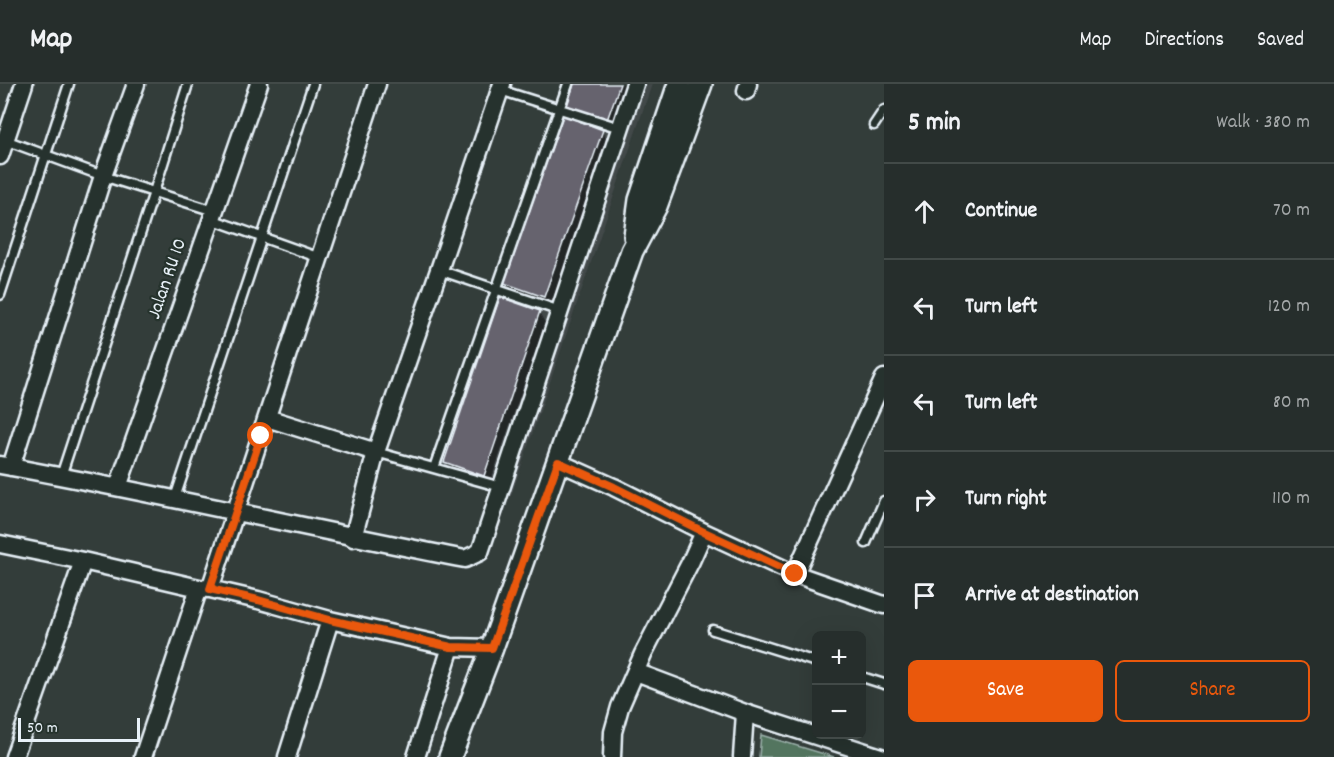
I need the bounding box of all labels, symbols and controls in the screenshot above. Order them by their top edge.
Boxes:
text: Map [30,21,72,61]
text: Map [1080,26,1111,56]
text: Directions [1144,26,1224,56]
text: Saved [1257,26,1304,56]
text: 5 min [908,105,961,142]
text: Walk · 380 m [1216,109,1310,137]
icon: ahead [908,195,941,228]
text: Continue [965,196,1037,227]
text: 70 m [1273,197,1310,225]
street label: Jalan RU 10 [141,235,195,323]
icon: left [908,291,941,324]
text: Turn left [965,292,1037,323]
text: 120 m [1268,293,1310,321]
icon: left [908,387,941,420]
text: Turn left [965,388,1037,419]
text: 80 m [1273,389,1310,417]
route start [247,422,273,448]
icon: right [908,483,941,516]
text: Turn right [965,484,1047,515]
text: 110 m [1272,485,1310,513]
route end [781,560,807,586]
icon: arrive [908,579,941,612]
text: Arrive at destination [965,580,1139,611]
map controls [812,631,866,739]
button: + [812,631,866,685]
button: Save [908,660,1103,722]
button: Share [1115,660,1310,722]
button: − [812,685,866,739]
scale bar [18,715,140,742]
text: 50 m [27,717,58,740]

